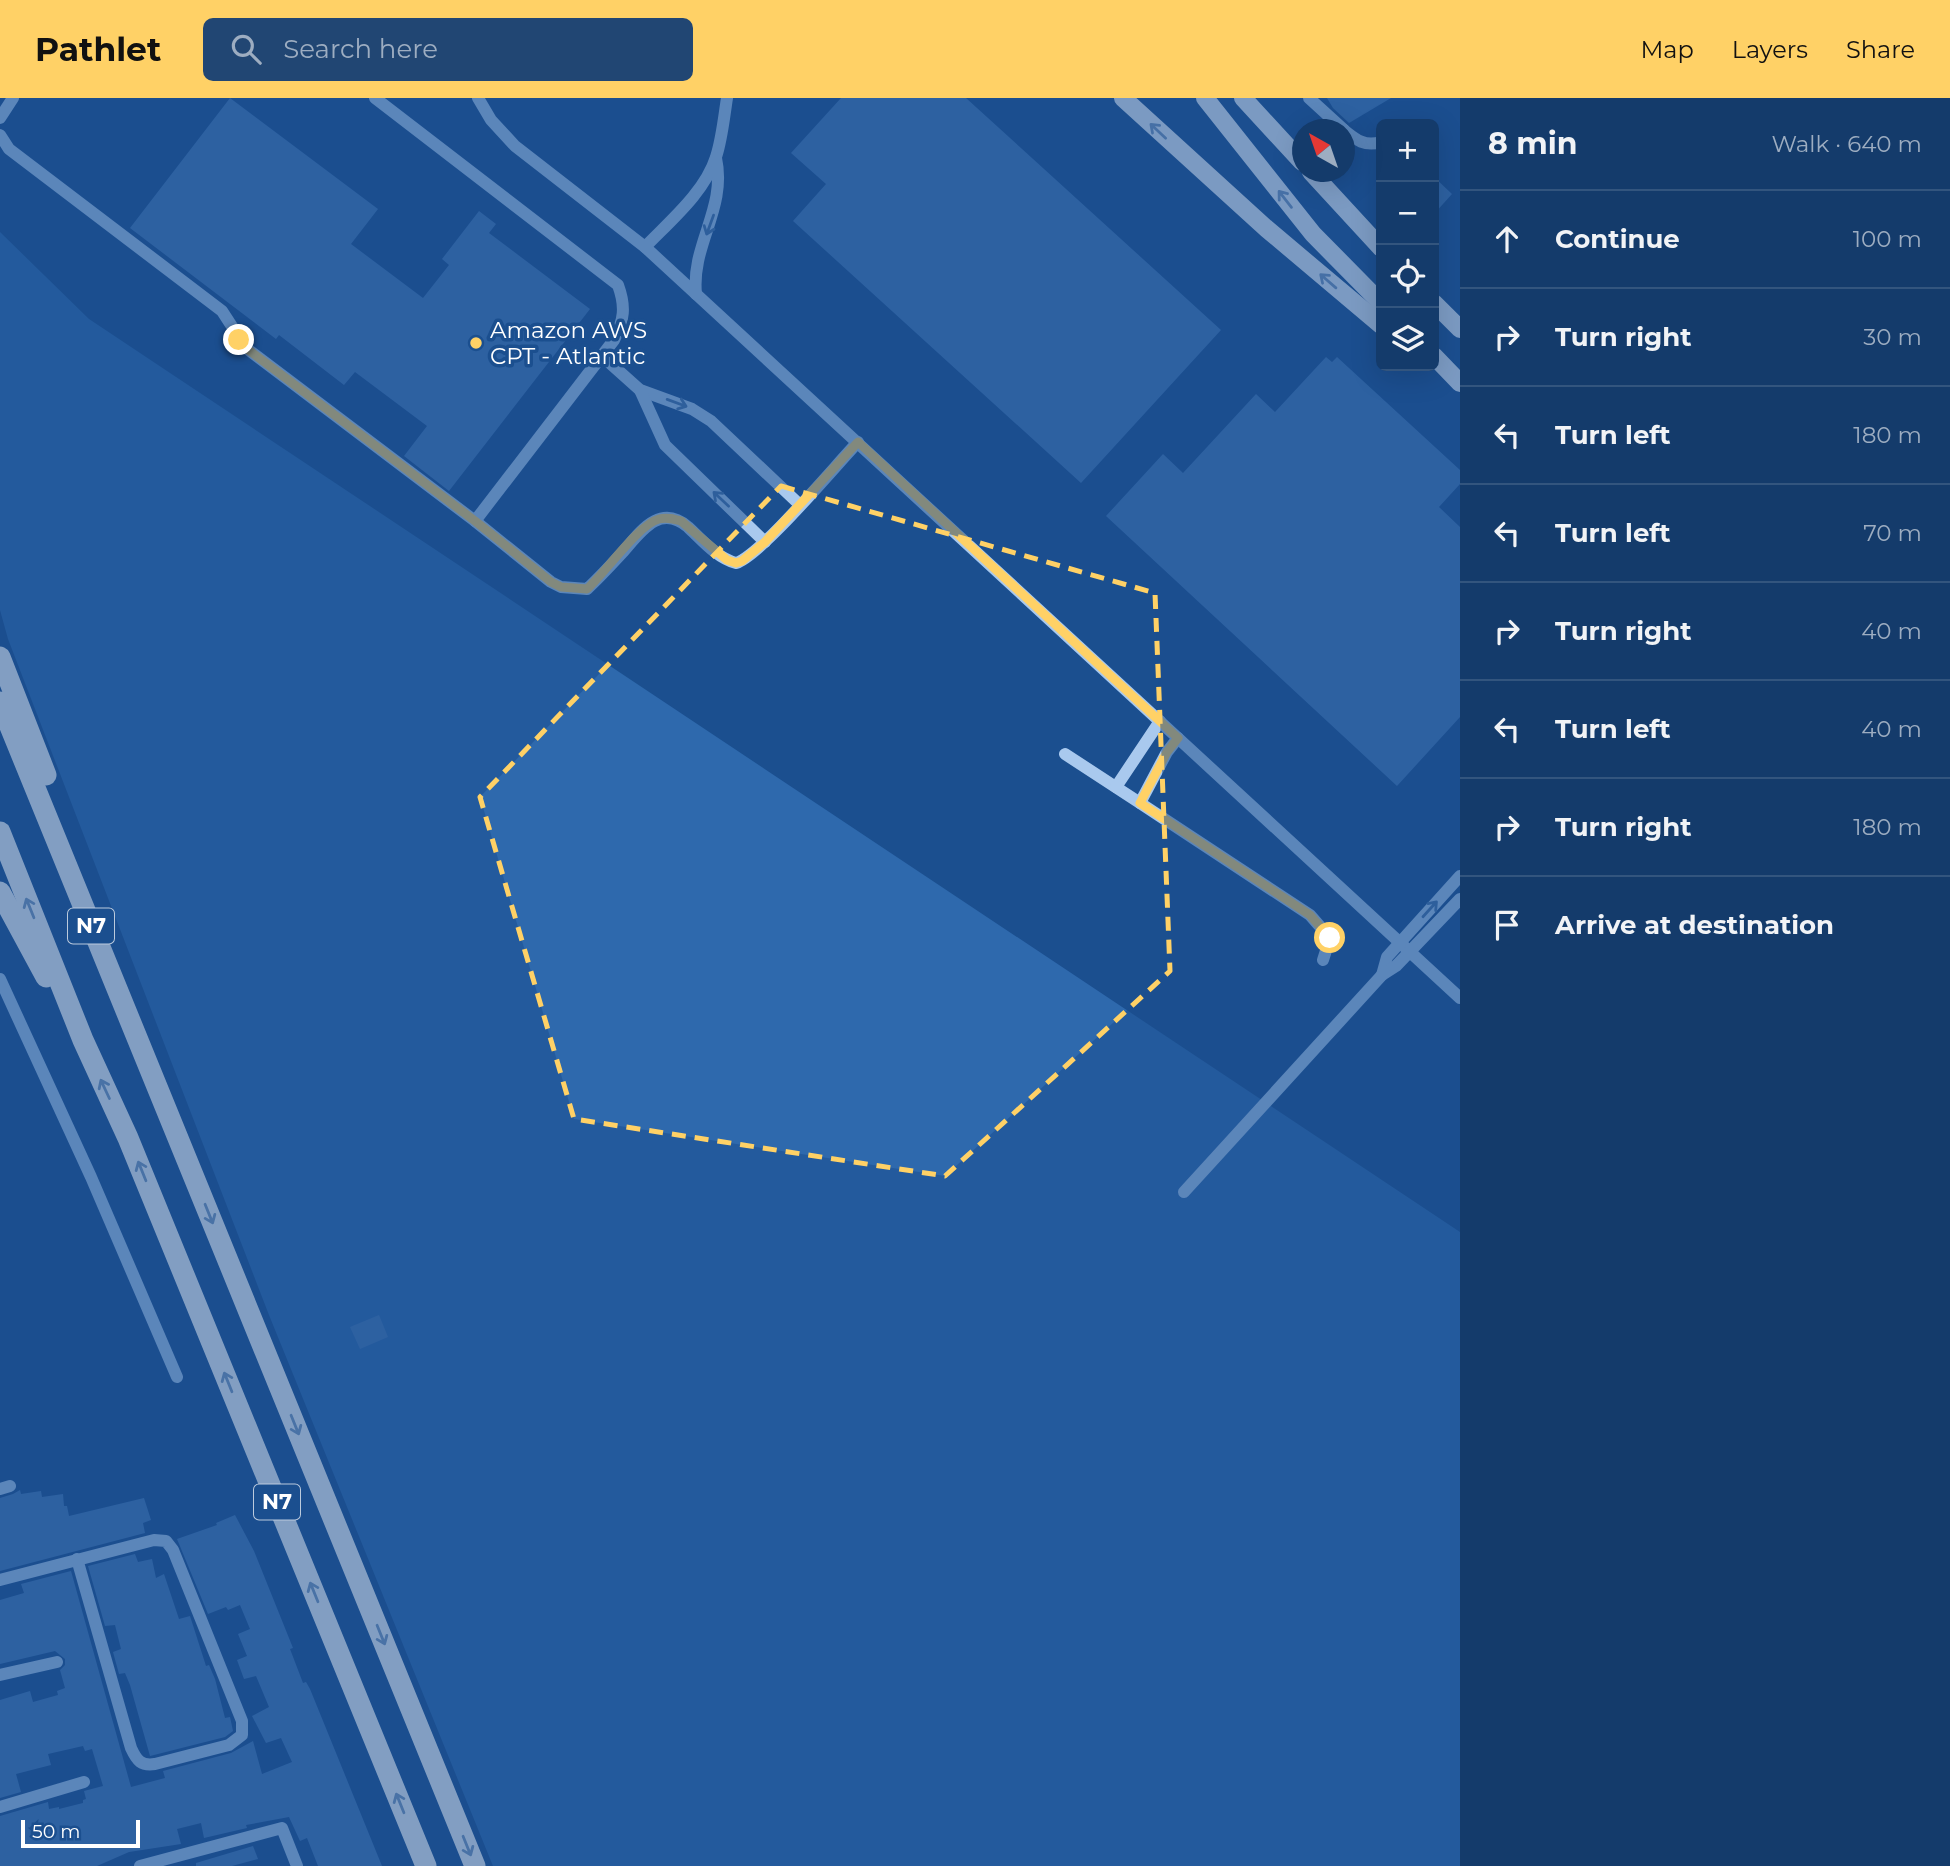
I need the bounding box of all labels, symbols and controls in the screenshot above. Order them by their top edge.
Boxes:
search box [203,18,693,81]
text: Pathlet [35,29,161,69]
icon: search [227,30,265,68]
text: Search here [283,33,438,65]
text: Map [1640,35,1694,64]
text: Layers [1732,35,1808,64]
text: Share [1846,35,1915,64]
north arrow [1292,119,1355,182]
map controls [1376,119,1439,371]
button: + [1376,119,1439,182]
one-way arrow [1149,123,1167,139]
text: 8 min [1488,125,1578,162]
text: Walk · 640 m [1771,130,1922,158]
button: − [1376,182,1439,245]
one-way arrow [1278,190,1293,209]
one-way arrow [702,213,715,235]
icon: ahead [1488,220,1526,258]
text: Continue [1555,223,1680,255]
text: 100 m [1853,225,1922,253]
button: locate [1376,245,1439,308]
one-way arrow [1320,273,1338,289]
button: layers [1376,308,1439,371]
place label: Amazon AWS CPT - Atlantic [490,316,647,370]
icon: right [1488,318,1526,356]
text: Turn right [1555,321,1691,353]
text: 30 m [1863,323,1922,351]
route end [223,324,254,355]
marker: Amazon AWS CPT - Atlantic [468,335,484,351]
one-way arrow [666,398,688,411]
icon: left [1488,416,1526,454]
text: Turn left [1555,419,1671,451]
text: 180 m [1853,421,1922,449]
one-way arrow [712,491,729,508]
icon: left [1488,514,1526,552]
text: Turn left [1555,517,1671,549]
text: 70 m [1863,519,1922,547]
icon: right [1488,612,1526,650]
text: Turn right [1555,615,1691,647]
text: 40 m [1861,617,1922,645]
icon: left [1488,710,1526,748]
text: Turn left [1555,713,1671,745]
text: 40 m [1861,715,1922,743]
icon: right [1488,808,1526,846]
text: Turn right [1555,811,1691,843]
text: 180 m [1853,813,1922,841]
one-way arrow [23,898,36,919]
one-way arrow [1422,900,1438,918]
icon: arrive [1488,906,1526,944]
road number: N7 [68,908,114,944]
text: Arrive at destination [1555,909,1834,941]
route start [1314,922,1345,953]
one-way arrow [98,1079,111,1100]
one-way arrow [134,1161,147,1183]
one-way arrow [203,1203,216,1225]
one-way arrow [220,1372,233,1393]
one-way arrow [289,1414,302,1435]
road number: N7 [254,1484,300,1520]
one-way arrow [307,1582,320,1604]
one-way arrow [375,1624,388,1646]
one-way arrow [393,1793,406,1814]
scale bar [21,1817,140,1849]
text: 50 m [32,1820,80,1843]
one-way arrow [461,1835,474,1856]

